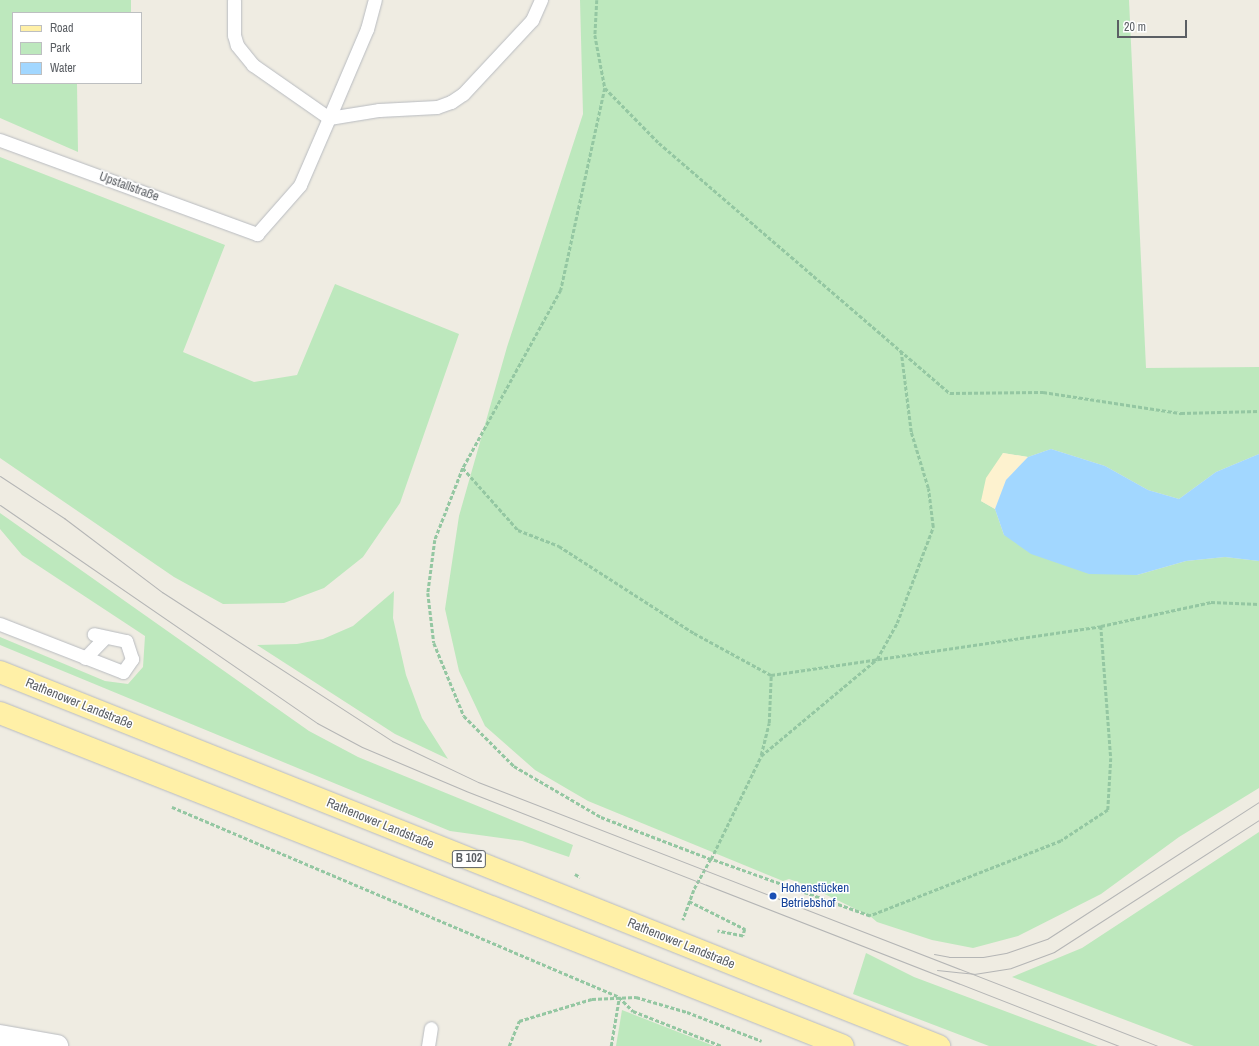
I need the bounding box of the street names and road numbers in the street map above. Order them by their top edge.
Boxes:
street label: Upstallstraße [97,169,161,205]
street label: Rathenower Landstraße [23,675,135,733]
street label: Rathenower Landstraße [324,795,436,853]
road number: B 102 [451,849,487,869]
street label: Rathenower Landstraße [625,915,737,973]

